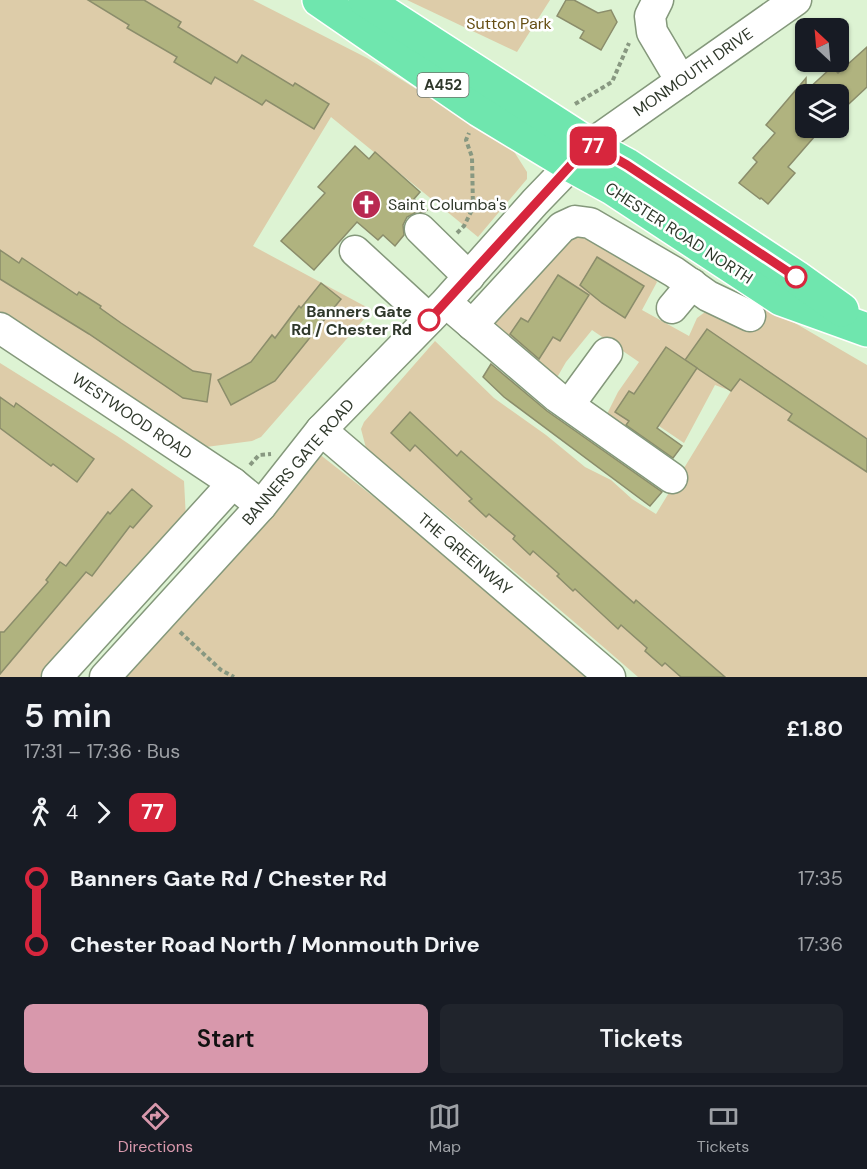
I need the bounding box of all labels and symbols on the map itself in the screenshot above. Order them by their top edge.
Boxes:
park label: Sutton Park [466,13,552,34]
north arrow [795,18,849,72]
street label: MONMOUTH DRIVE [629,23,757,121]
road number: A452 [418,73,468,97]
line badge: 77 [566,126,620,166]
street label: CHESTER ROAD NORTH [601,177,757,289]
church icon: Saint Columba's [351,188,383,220]
place label: Saint Columba's [388,194,507,215]
unlabelled marker [785,266,807,288]
place label: Banners Gate Rd / Chester Rd [291,301,412,340]
marker: Banners Gate Rd / Chester Rd [418,309,440,331]
street label: WESTWOOD ROAD [68,368,196,464]
street label: BANNERS GATE ROAD [237,394,359,530]
street label: THE GREENWAY [413,508,517,600]

